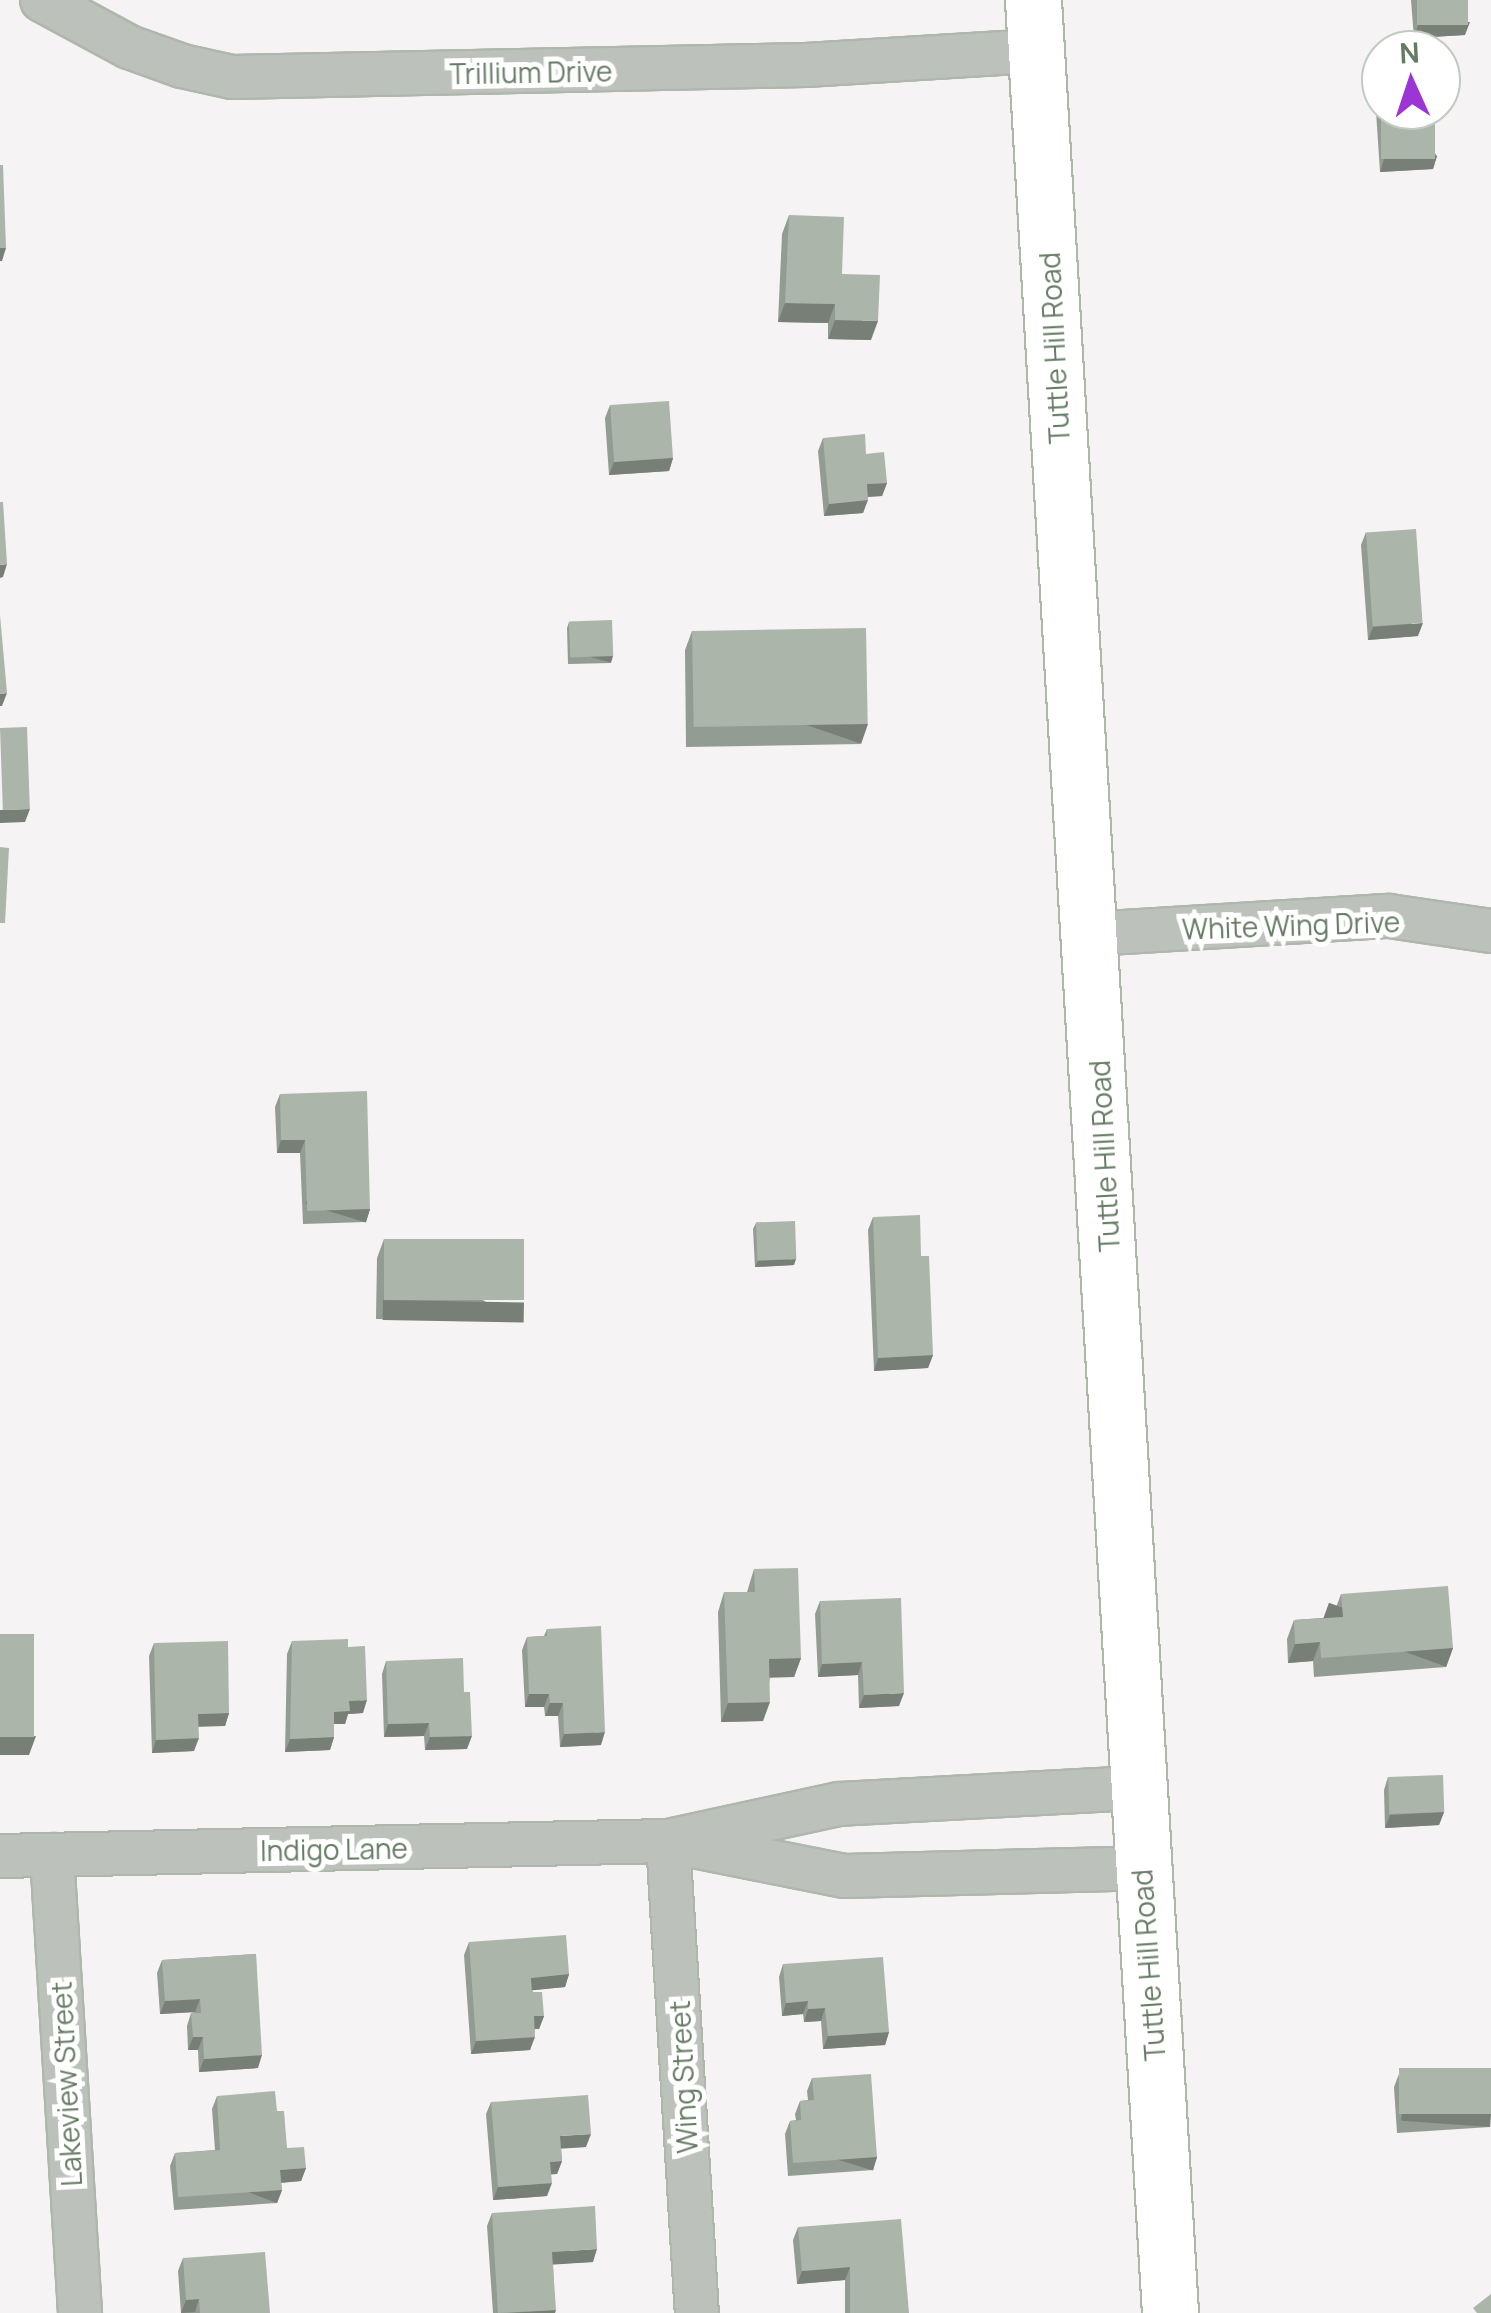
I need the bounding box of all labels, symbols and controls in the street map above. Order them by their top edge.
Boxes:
north arrow [1361,30,1461,130]
text: N [1398,33,1421,72]
street label: Trillium Drive [449,54,613,90]
street label: Tuttle Hill Road [1032,251,1076,445]
street label: White Wing Drive [1181,904,1401,946]
street label: Tuttle Hill Road [1082,1059,1126,1253]
street label: Indigo Lane [260,1831,408,1867]
street label: Tuttle Hill Road [1125,1868,1171,2062]
street label: Lakeview Street [44,1981,88,2187]
street label: Wing Street [662,2000,704,2154]

